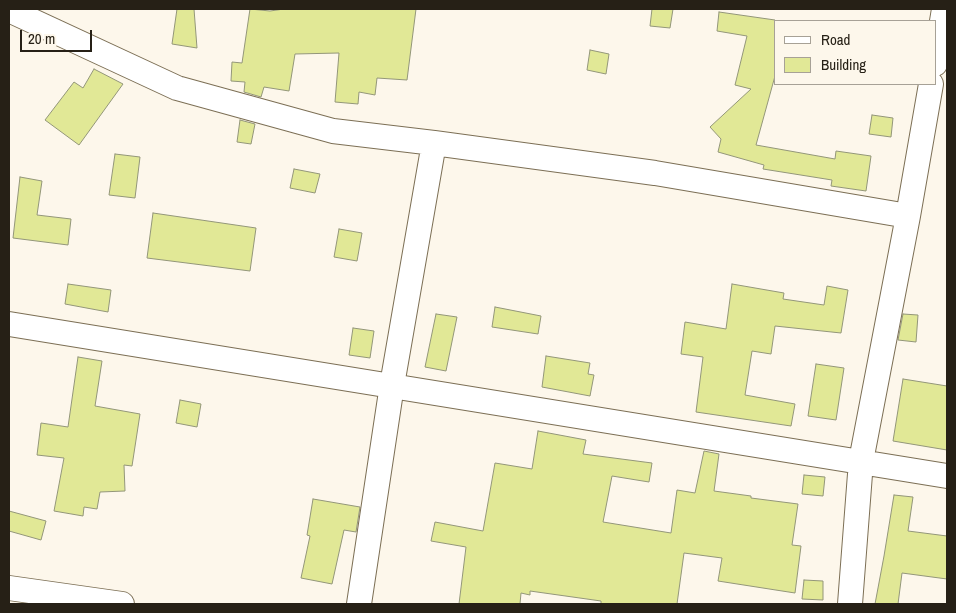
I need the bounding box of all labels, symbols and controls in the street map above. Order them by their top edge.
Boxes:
scale bar [22,20,95,52]
legend [774,20,936,85]
text: 20 m [28,28,55,49]
text: Road [821,29,850,50]
text: Building [821,54,866,75]

